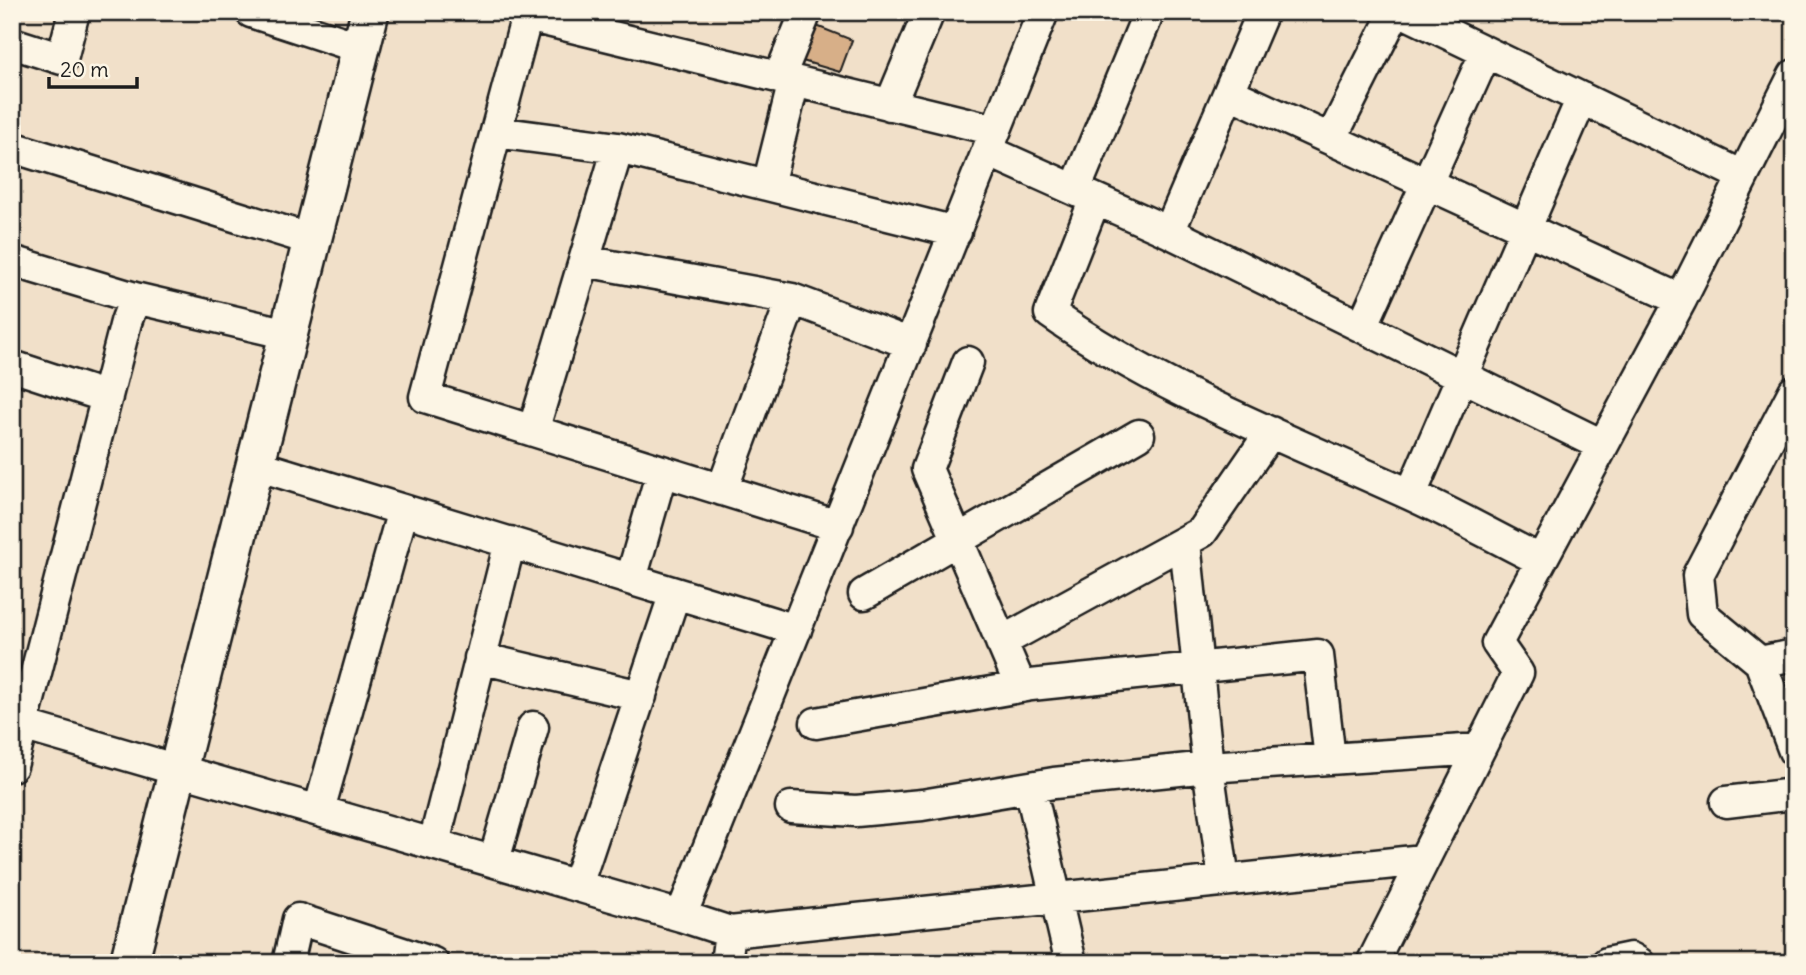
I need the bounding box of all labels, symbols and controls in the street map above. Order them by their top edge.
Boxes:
scale bar [49,46,136,90]
text: 20 m [60,56,109,83]

